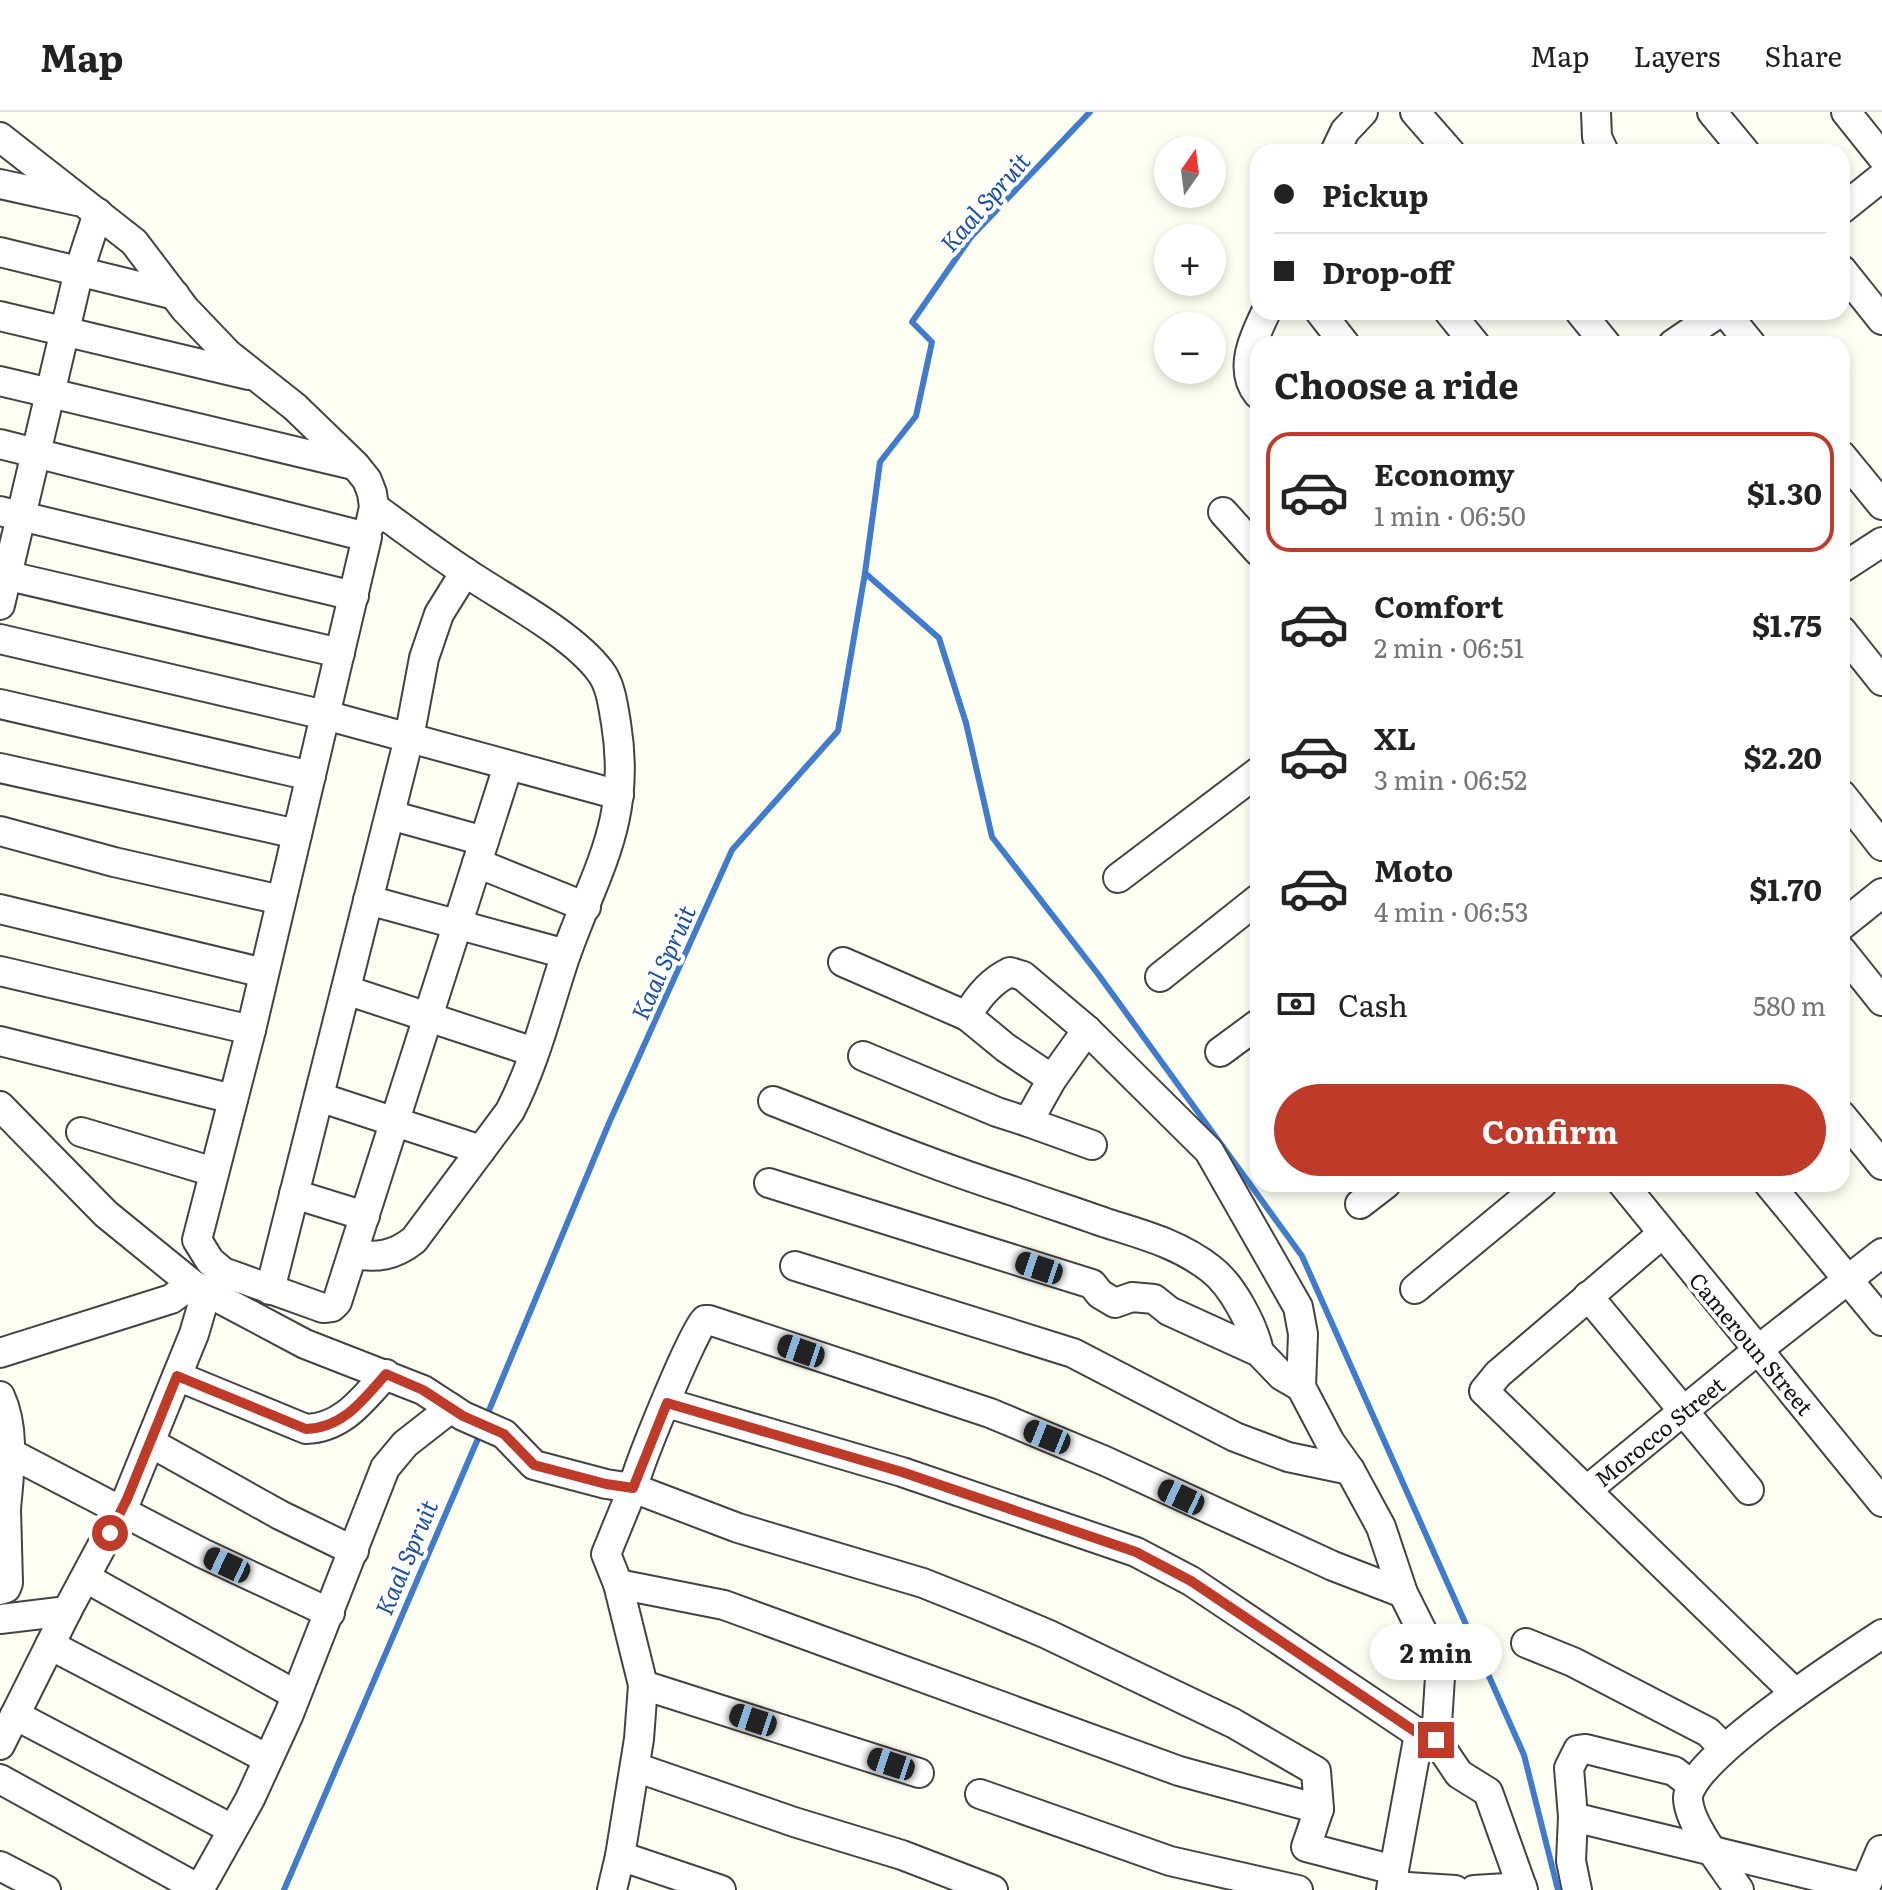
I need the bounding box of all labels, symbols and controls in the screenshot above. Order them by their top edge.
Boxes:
text: Map [40,27,124,84]
text: Map [1530,34,1589,76]
text: Layers [1633,34,1720,76]
text: Share [1764,34,1842,76]
north arrow [1154,136,1226,208]
map controls [1154,136,1226,384]
water label: Kaal Spruit [931,143,1037,259]
text: Pickup [1322,172,1429,216]
button: + [1154,224,1226,296]
text: Drop-off [1322,249,1452,293]
button: − [1154,312,1226,384]
text: Choose a ride [1274,357,1519,410]
text: Economy [1374,451,1514,495]
icon: car [1278,456,1350,528]
text: $1.30 [1747,470,1822,514]
text: 1 min · 06:50 [1374,495,1526,534]
text: Comfort [1374,583,1504,627]
icon: car [1278,588,1350,660]
text: $1.75 [1752,602,1822,646]
text: 2 min · 06:51 [1374,627,1524,666]
text: XL [1374,715,1416,759]
icon: car [1278,720,1350,792]
text: $2.20 [1744,734,1822,778]
text: 3 min · 06:52 [1374,759,1527,798]
text: Moto [1374,847,1453,891]
icon: car [1278,852,1350,924]
text: $1.70 [1749,866,1822,910]
text: 4 min · 06:53 [1374,891,1529,930]
water label: Kaal Spruit [621,899,703,1025]
icon: cash [1274,982,1318,1026]
text: Cash [1338,982,1408,1026]
text: 580 m [1753,985,1826,1024]
button: Confirm [1274,1084,1826,1176]
car [1012,1249,1066,1287]
street label: Cameroun Street [1682,1264,1822,1422]
car [774,1332,828,1370]
street label: Morocco Street [1587,1368,1731,1494]
car [1020,1417,1074,1457]
car [1154,1476,1208,1518]
water label: Kaal Spruit [365,1494,445,1620]
route start [92,1515,128,1551]
car [200,1544,254,1586]
callout: 2 min [1370,1624,1502,1680]
text: 2 min [1400,1632,1472,1671]
car [726,1701,780,1739]
route end [1418,1722,1454,1758]
car [864,1745,918,1783]

